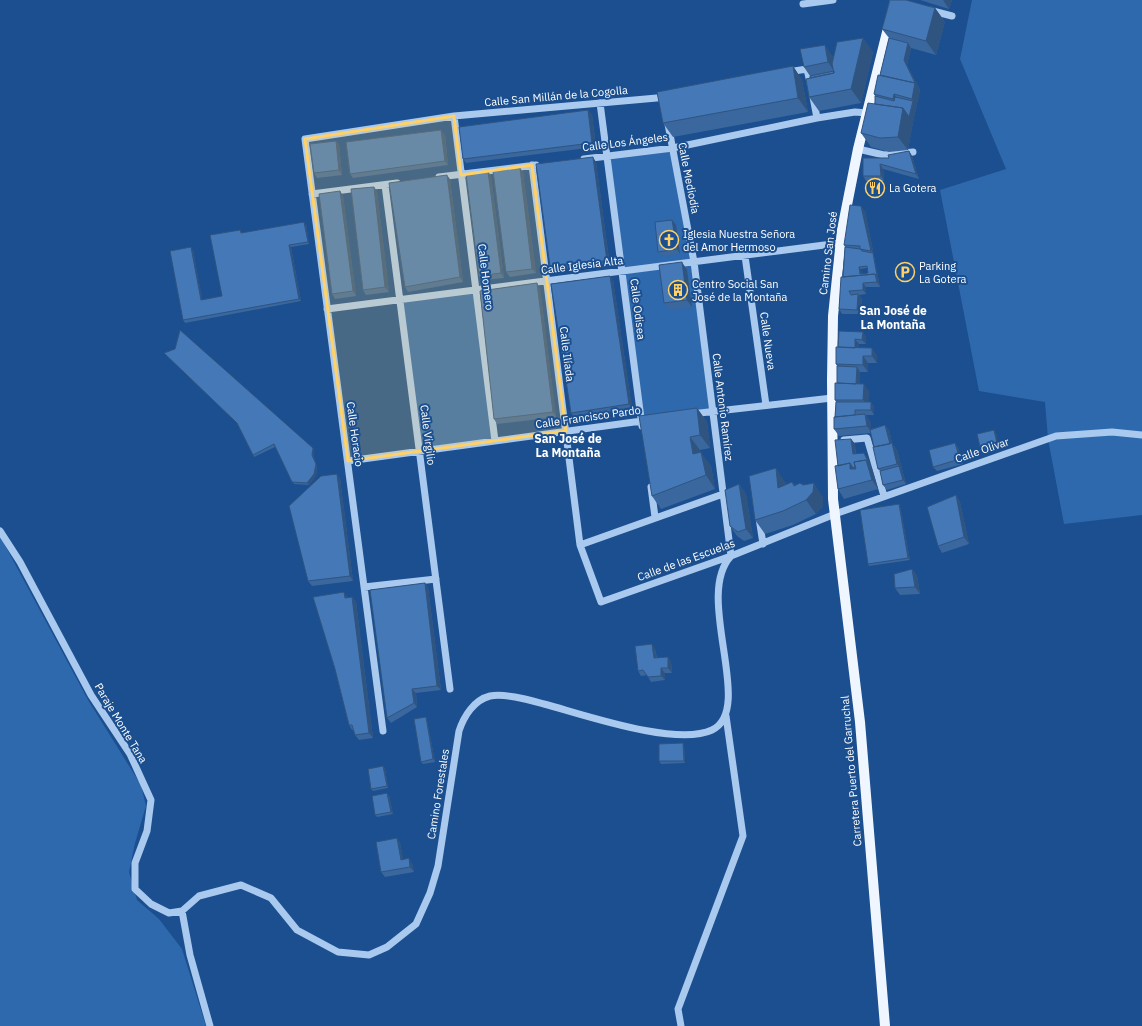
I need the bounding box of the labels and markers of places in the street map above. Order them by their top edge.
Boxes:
restaurant icon: La Gotera [864,177,886,199]
place label: La Gotera [889,181,937,195]
place label: Iglesia Nuestra Señora del Amor Hermoso [683,227,795,254]
church icon: Iglesia Nuestra Señora del Amor Hermoso [658,229,680,251]
place label: Parking La Gotera [919,259,967,286]
parking icon: Parking La Gotera [894,261,916,283]
place label: Centro Social San José de la Montaña [692,277,788,304]
building icon: Centro Social San José de la Montaña [667,279,689,301]

